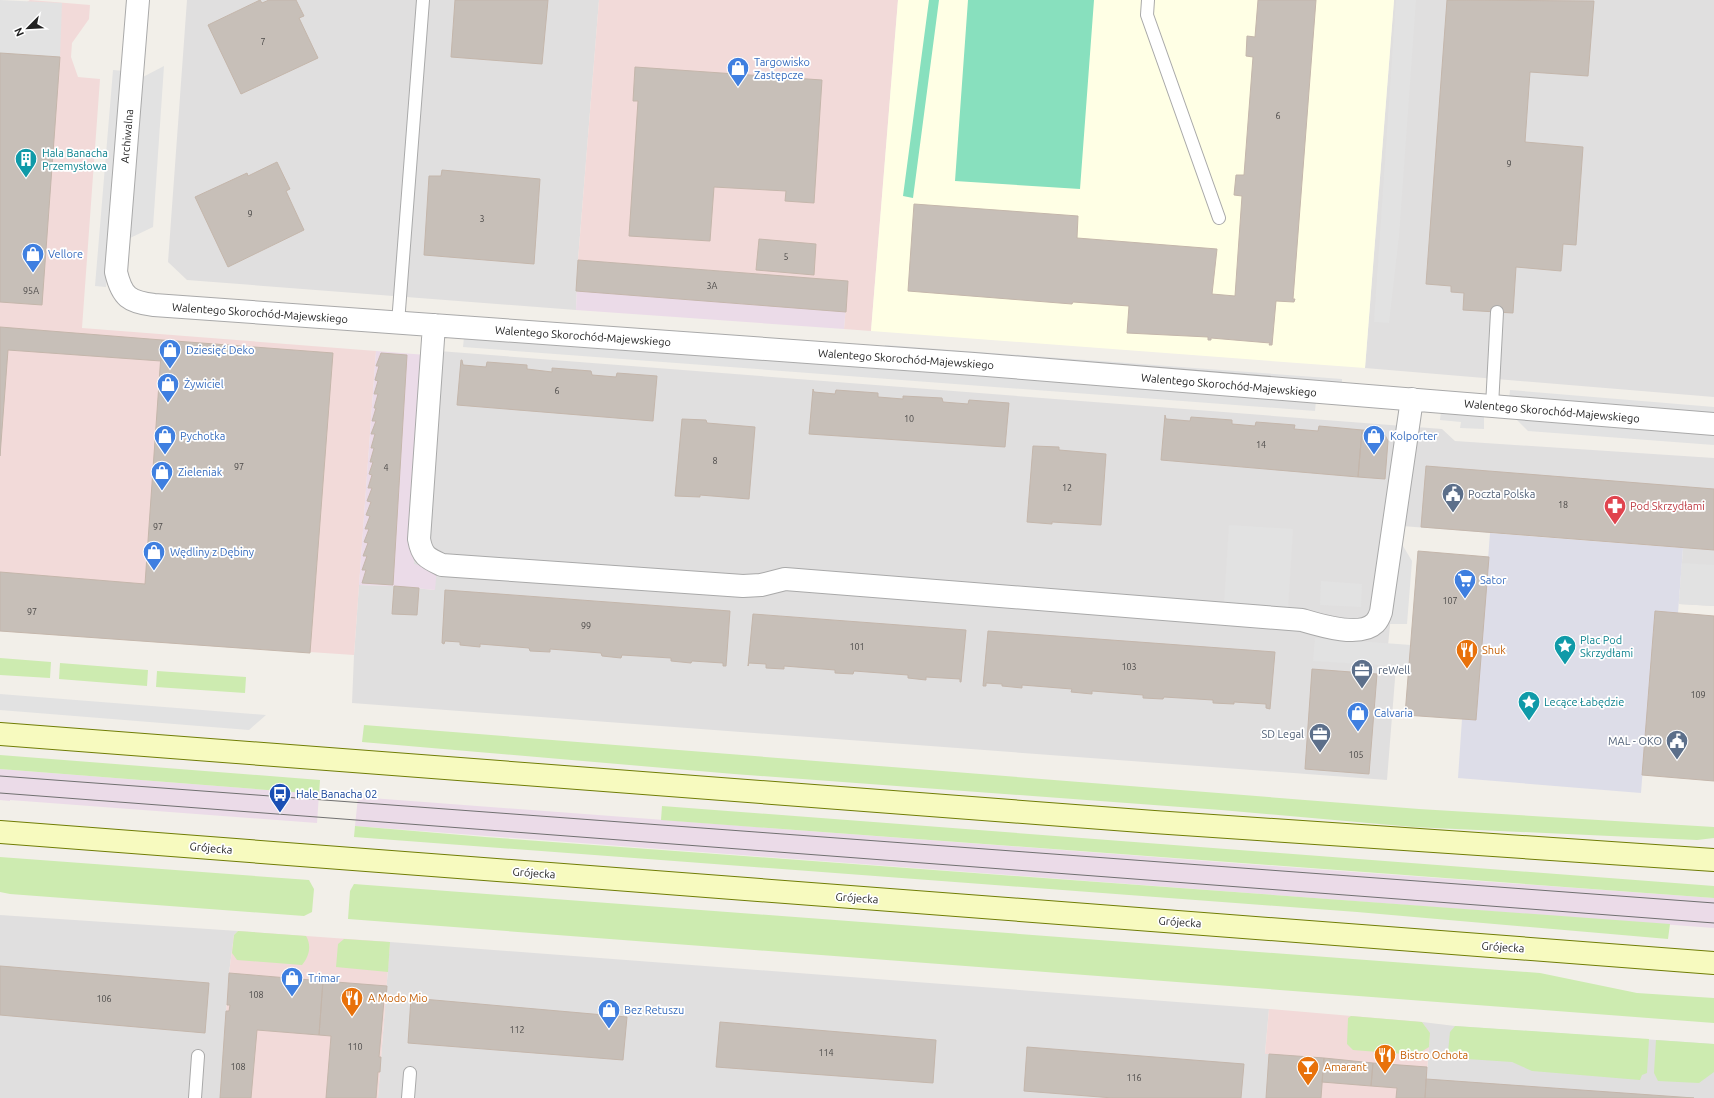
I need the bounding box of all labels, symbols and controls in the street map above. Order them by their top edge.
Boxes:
north arrow [8,8,48,48]
text: N [12,26,26,38]
house number: 7 [260,37,266,47]
shop icon: Targowisko Zastępcze [725,55,751,88]
place label: Targowisko Zastępcze [754,56,810,81]
street label: Archiwalna [119,108,135,164]
house number: 6 [1275,111,1281,121]
building icon: Hala Banacha Przemysłowa [13,146,39,179]
place label: Hala Banacha Przemysłowa [42,147,108,172]
house number: 9 [1506,159,1512,169]
house number: 9 [247,209,253,219]
house number: 3 [479,214,485,224]
shop icon: Vellore [20,241,46,274]
place label: Vellore [48,248,83,260]
house number: 5 [783,252,789,262]
house number: 3A [707,281,718,291]
house number: 95A [23,286,39,296]
street label: Walentego Skorochód-Majewskiego [172,301,348,325]
street label: Walentego Skorochód-Majewskiego [495,324,671,348]
shop icon: Dziesięć Deko [157,337,183,370]
place label: Dziesięć Deko [186,344,254,356]
street label: Walentego Skorochód-Majewskiego [818,347,994,371]
shop icon: Żywiciel [155,371,181,404]
street label: Walentego Skorochód-Majewskiego [1141,371,1317,399]
place label: Żywiciel [184,378,224,390]
house number: 6 [554,386,560,396]
street label: Walentego Skorochód-Majewskiego [1464,397,1640,425]
house number: 10 [904,414,914,424]
shop icon: Pychotka [152,423,178,456]
shop icon: Kolporter [1361,423,1387,456]
place label: Pychotka [180,430,225,442]
place label: Kolporter [1390,430,1438,442]
house number: 14 [1256,440,1266,450]
house number: 8 [712,456,718,466]
shop icon: Zieleniak [149,459,175,492]
house number: 97 [234,462,244,472]
house number: 4 [383,463,389,473]
place label: Zieleniak [178,466,223,478]
public building icon: Poczta Polska [1440,481,1466,514]
house number: 12 [1062,483,1072,493]
place label: Poczta Polska [1468,488,1535,500]
pharmacy icon: Pod Skrzydłami [1602,493,1628,526]
house number: 18 [1558,500,1568,510]
place label: Pod Skrzydłami [1630,500,1705,512]
house number: 97 [153,522,163,532]
shop icon: Wędliny z Dębiny [141,539,167,572]
place label: Wędliny z Dębiny [170,546,255,558]
supermarket icon: Sator [1452,567,1478,600]
place label: Sator [1480,574,1507,586]
house number: 107 [1442,596,1458,606]
house number: 97 [27,607,37,617]
house number: 99 [581,621,591,631]
place icon: Plac Pod Skrzydłami [1552,633,1578,666]
place label: Plac Pod Skrzydłami [1580,634,1633,659]
restaurant icon: Shuk [1454,637,1480,670]
house number: 101 [849,642,865,652]
place label: Shuk [1482,644,1506,656]
office icon: reWell [1349,657,1375,690]
house number: 103 [1121,662,1137,672]
place label: reWell [1378,664,1410,676]
place icon: Lecące Łabędzie [1516,689,1542,722]
house number: 109 [1690,690,1706,700]
place label: Lecące Łabędzie [1544,696,1624,708]
shop icon: Calvaria [1345,700,1371,733]
place label: Calvaria [1374,707,1413,719]
office icon: SD Legal [1307,721,1333,754]
place label: SD Legal [1261,728,1304,740]
public building icon: MAL - OKO [1664,728,1690,761]
place label: MAL - OKO [1608,735,1662,747]
house number: 105 [1348,750,1364,760]
bus stop icon: Hale Banacha 02 [267,781,293,814]
place label: Hale Banacha 02 [296,788,377,800]
street label: Grójecka [189,840,233,856]
street label: Grójecka [512,866,556,880]
street label: Grójecka [835,891,879,905]
street label: Grójecka [1158,915,1202,929]
street label: Grójecka [1481,940,1525,954]
shop icon: Trimar [279,965,305,998]
place label: Trimar [308,972,341,984]
restaurant icon: A Modo Mio [339,985,365,1018]
house number: 108 [248,990,264,1000]
place label: A Modo Mio [368,992,428,1004]
house number: 106 [96,994,112,1004]
shop icon: Bez Retuszu [596,997,622,1030]
place label: Bez Retuszu [624,1004,684,1016]
house number: 112 [509,1025,525,1035]
house number: 110 [347,1042,363,1052]
restaurant icon: Bistro Ochota [1372,1042,1398,1075]
house number: 114 [818,1048,834,1058]
place label: Bistro Ochota [1400,1049,1468,1061]
bar icon: Amarant [1295,1054,1321,1087]
place label: Amarant [1324,1061,1367,1073]
house number: 108 [230,1062,246,1072]
house number: 116 [1126,1073,1142,1083]

